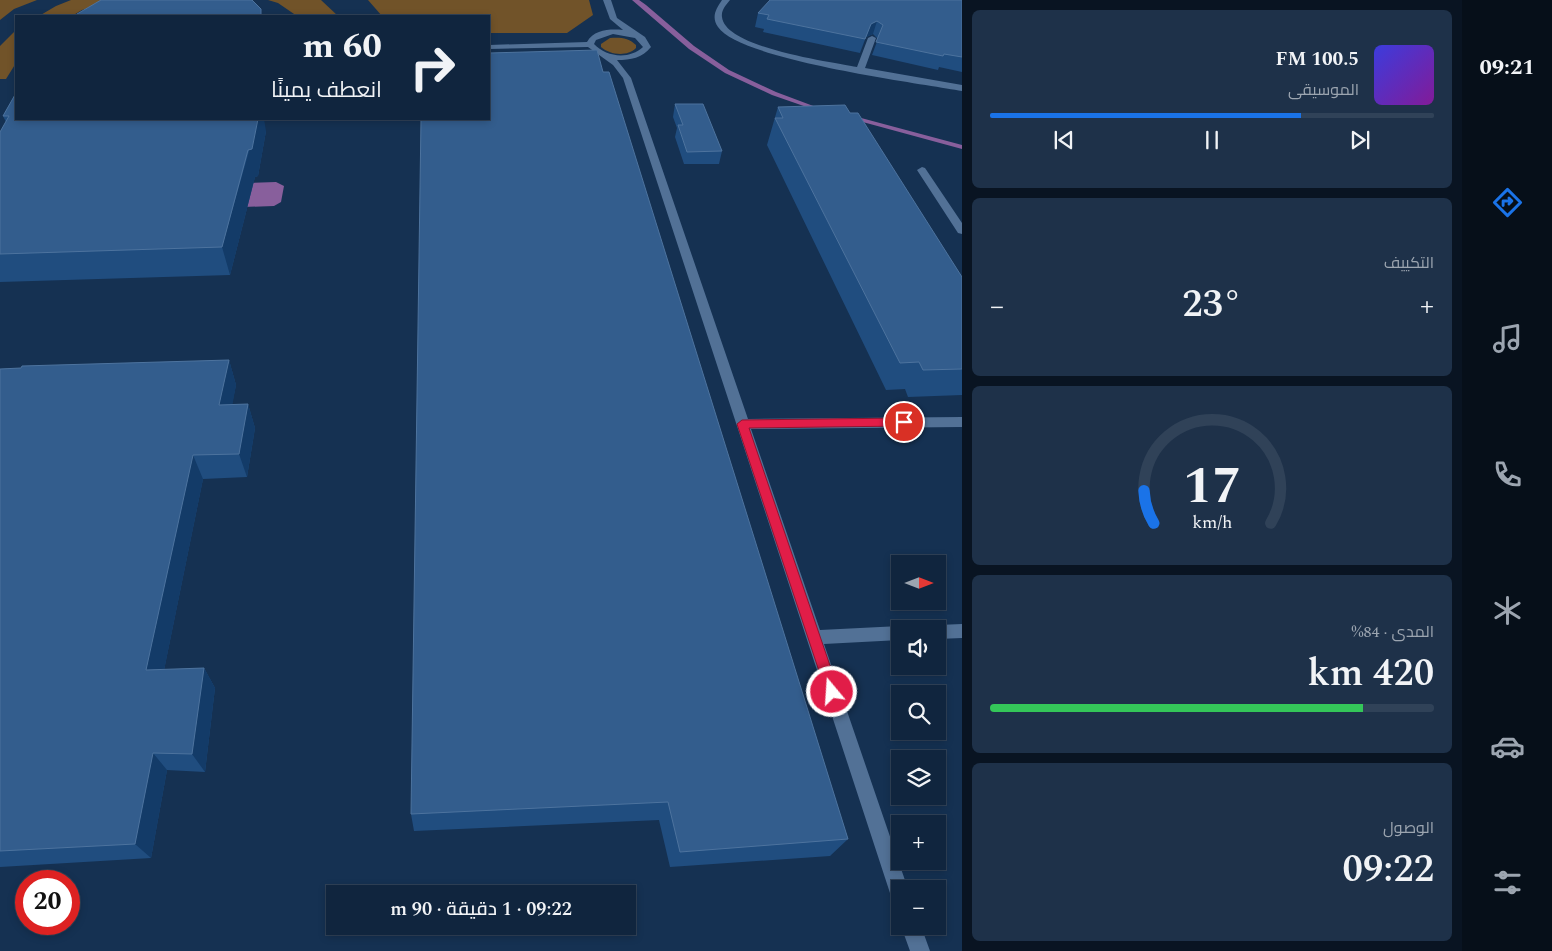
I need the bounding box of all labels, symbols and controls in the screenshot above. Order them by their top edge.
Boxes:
text: 60 m [302,20,382,73]
icon: right [400,35,465,100]
text: 100.5 FM [1276,45,1359,74]
text: 09:21 [1479,51,1535,84]
text: انعطف يمينًا [271,74,382,107]
text: الموسيقى [1288,78,1359,102]
icon: previous [1050,126,1078,154]
icon: pause [1198,126,1226,154]
icon: next [1346,126,1374,154]
icon: directions [1490,185,1525,220]
text: التكييف [1384,251,1434,275]
text: 23° [1182,276,1242,334]
text: − [990,285,1004,328]
text: + [1420,285,1434,328]
icon: music [1490,321,1525,356]
pin [883,401,925,443]
icon: arrive [890,408,918,436]
text: 17 [1183,447,1241,526]
icon: phone [1490,457,1525,492]
text: km/h [1192,509,1232,536]
north arrow [891,555,946,610]
map controls [891,555,946,935]
icon: climate [1490,593,1525,628]
button: sound [891,620,946,675]
text: المدى · 84% [1352,620,1434,644]
text: 420 km [1308,645,1434,703]
position arrow [805,665,857,717]
button: search [891,685,946,740]
icon: car [1490,729,1525,764]
button: layers [891,750,946,805]
button: + [891,815,946,870]
text: الوصول [1383,816,1434,840]
text: 09:22 [1343,841,1434,899]
icon: filters [1490,865,1525,900]
speed limit sign: 20 [15,870,80,935]
button: − [891,880,946,935]
text: 09:22 · 1 دقيقة · 90 m [390,895,572,924]

